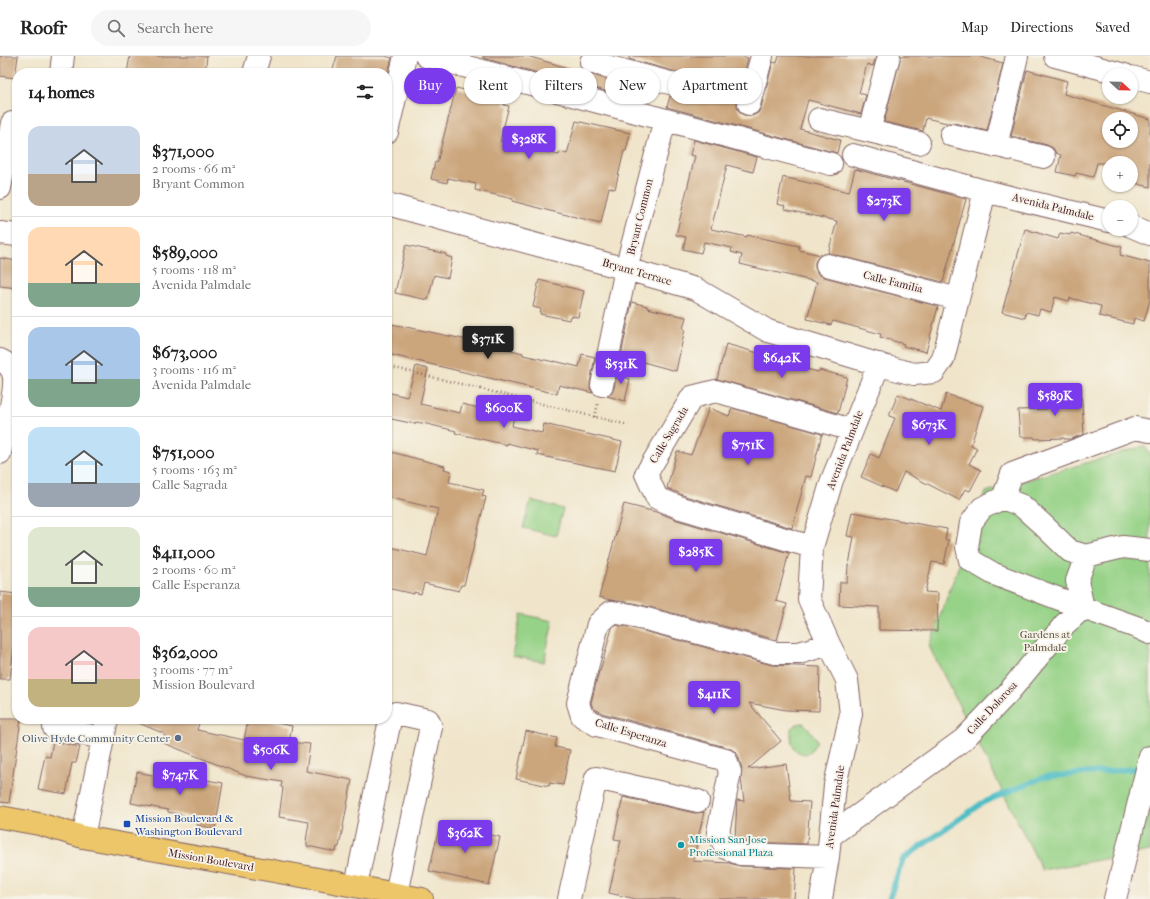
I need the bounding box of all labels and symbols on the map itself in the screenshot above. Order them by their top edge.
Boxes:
north arrow [1102,68,1138,104]
pin: $328K [501,126,557,160]
street label: Bryant Common [624,177,656,257]
pin: $273K [856,188,912,222]
street label: Avenida Palmdale [1010,190,1096,224]
street label: Bryant Terrace [601,256,674,288]
street label: Calle Familia [862,268,925,296]
pin: $371K [460,326,516,360]
pin: $642K [754,345,810,379]
pin: $531K [593,351,649,385]
pin: $589K [1027,383,1083,417]
pin: $600K [476,395,532,429]
street label: Calle Sagrada [647,404,691,466]
street label: Avenida Palmdale [824,408,866,492]
pin: $673K [901,412,957,446]
pin: $751K [720,432,776,466]
pin: $285K [668,539,724,573]
park label: Gardens at Palmdale [1020,628,1070,654]
street label: Calle Dolorosa [964,678,1021,737]
pin: $411K [686,681,742,715]
street label: Calle Esperanza [593,716,669,750]
place label: Olive Hyde Community Center [22,732,170,745]
marker: Olive Hyde Community Center [173,733,183,743]
pin: $506K [243,737,299,771]
pin: $747K [152,762,208,796]
street label: Avenida Palmdale [823,764,847,850]
place label: Mission Boulevard & Washington Boulevard [134,812,243,838]
marker: Mission Boulevard & Washington Boulevard [122,819,132,829]
pin: $362K [437,820,493,854]
place label: Mission San Jose Professional Plaza [689,833,774,859]
marker: Mission San Jose Professional Plaza [676,840,686,850]
street label: Mission Boulevard [167,846,256,874]

